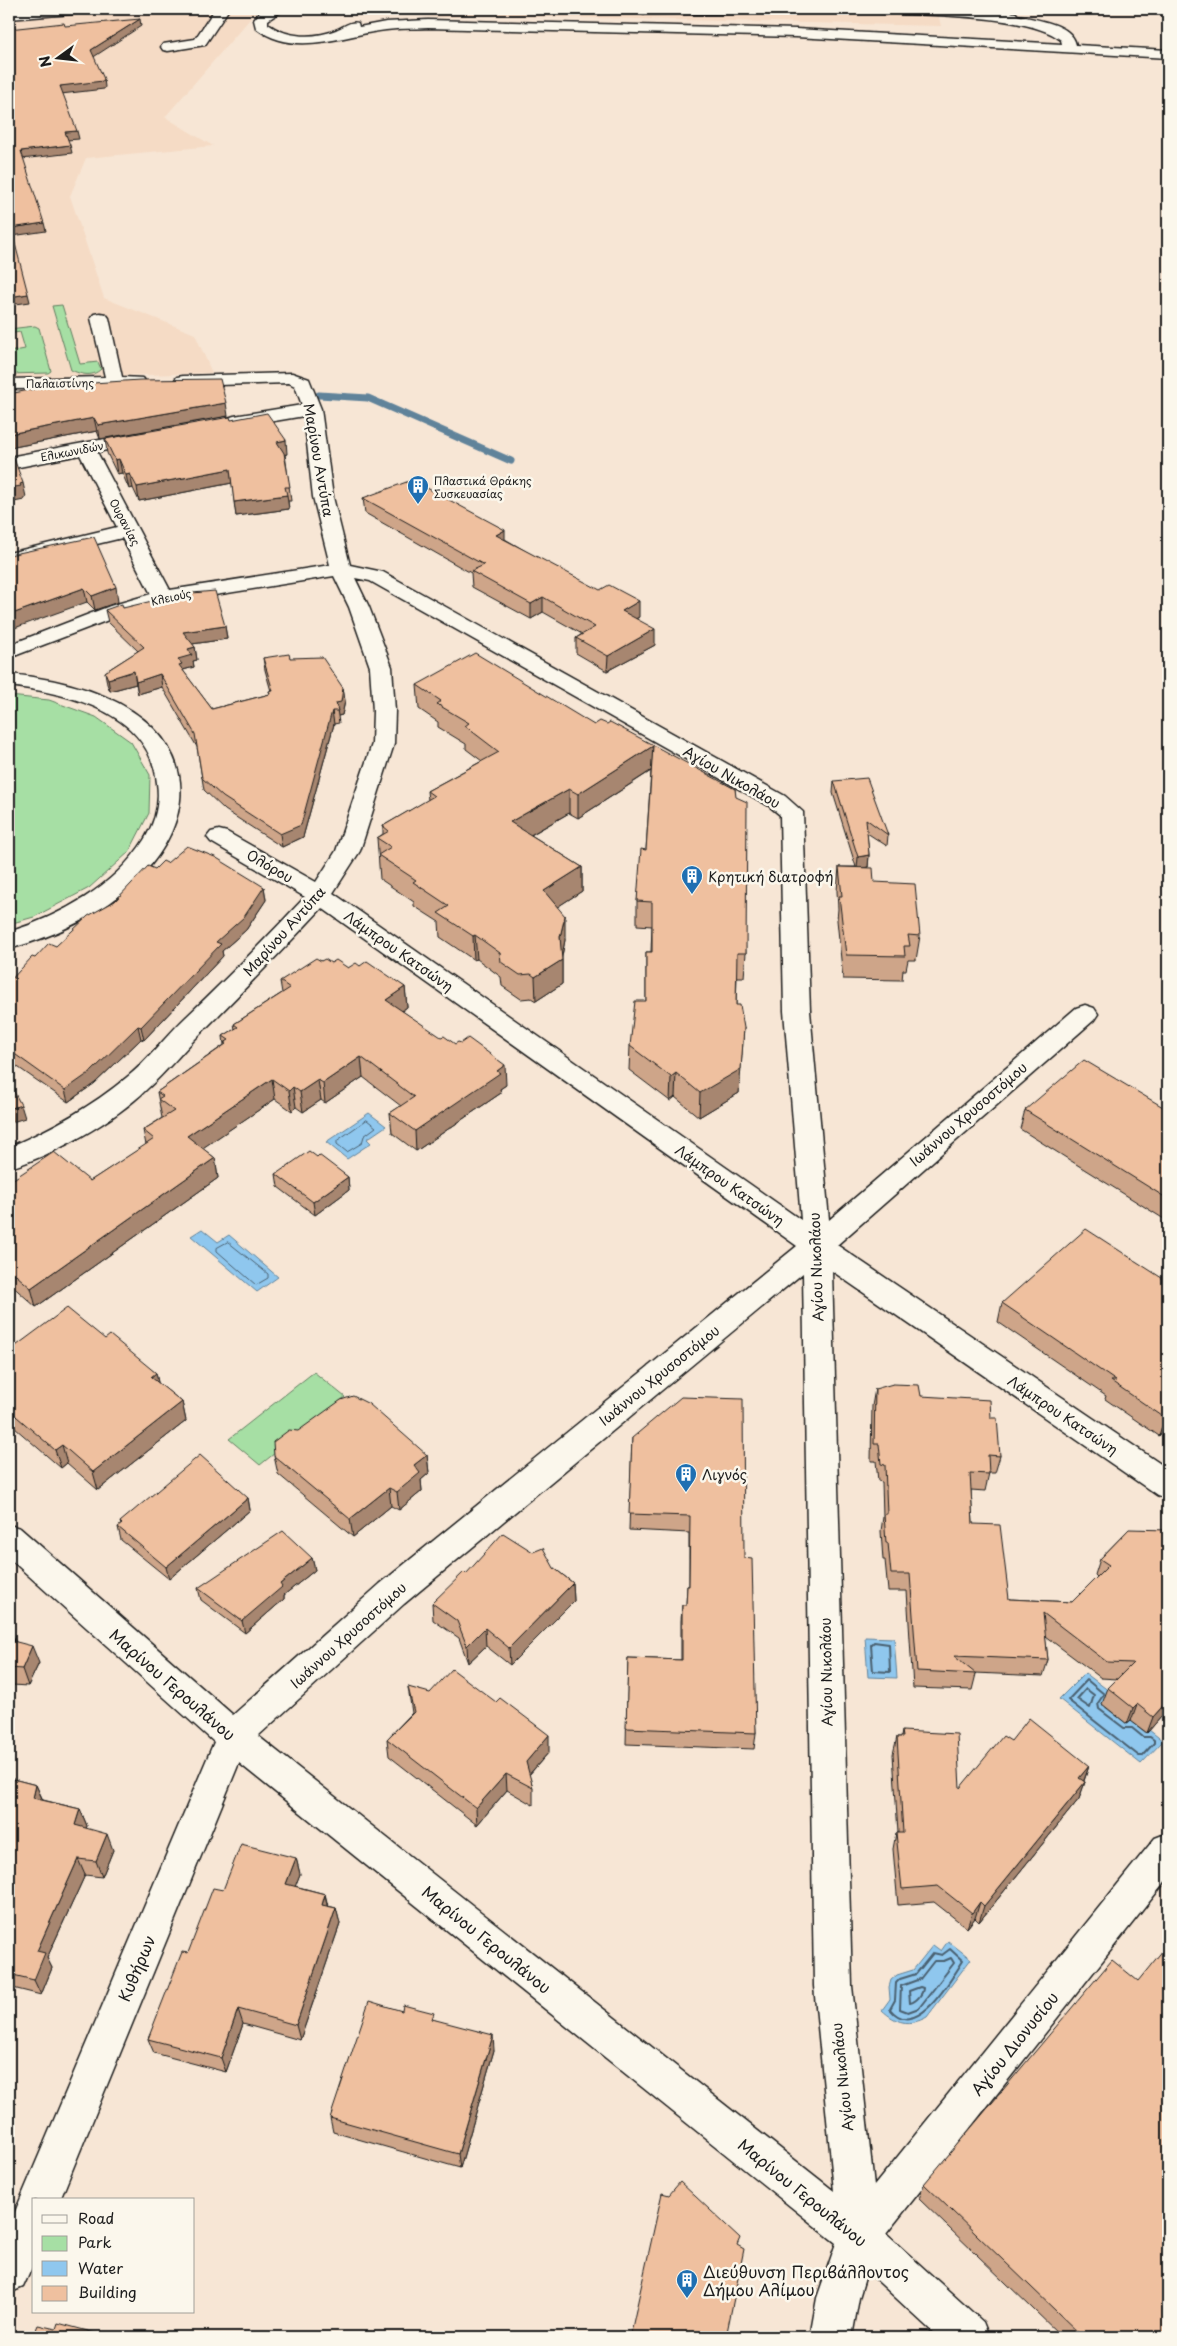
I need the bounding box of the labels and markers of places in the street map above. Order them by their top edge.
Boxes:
place label: Πλαστικά Θράκης Συσκευασίας [434,472,532,502]
building icon: Πλαστικά Θράκης Συσκευασίας [406,474,430,505]
building icon: Κρητική διατροφή [680,864,704,895]
place label: Κρητική διατροφή [708,866,834,887]
building icon: Λιγνός [674,1462,698,1493]
place label: Λιγνός [702,1464,747,1485]
place label: Διεύθυνση Περιβάλλοντος Δήμου Αλίμου [703,2259,909,2301]
building icon: Διεύθυνση Περιβάλλοντος Δήμου Αλίμου [675,2268,699,2299]

